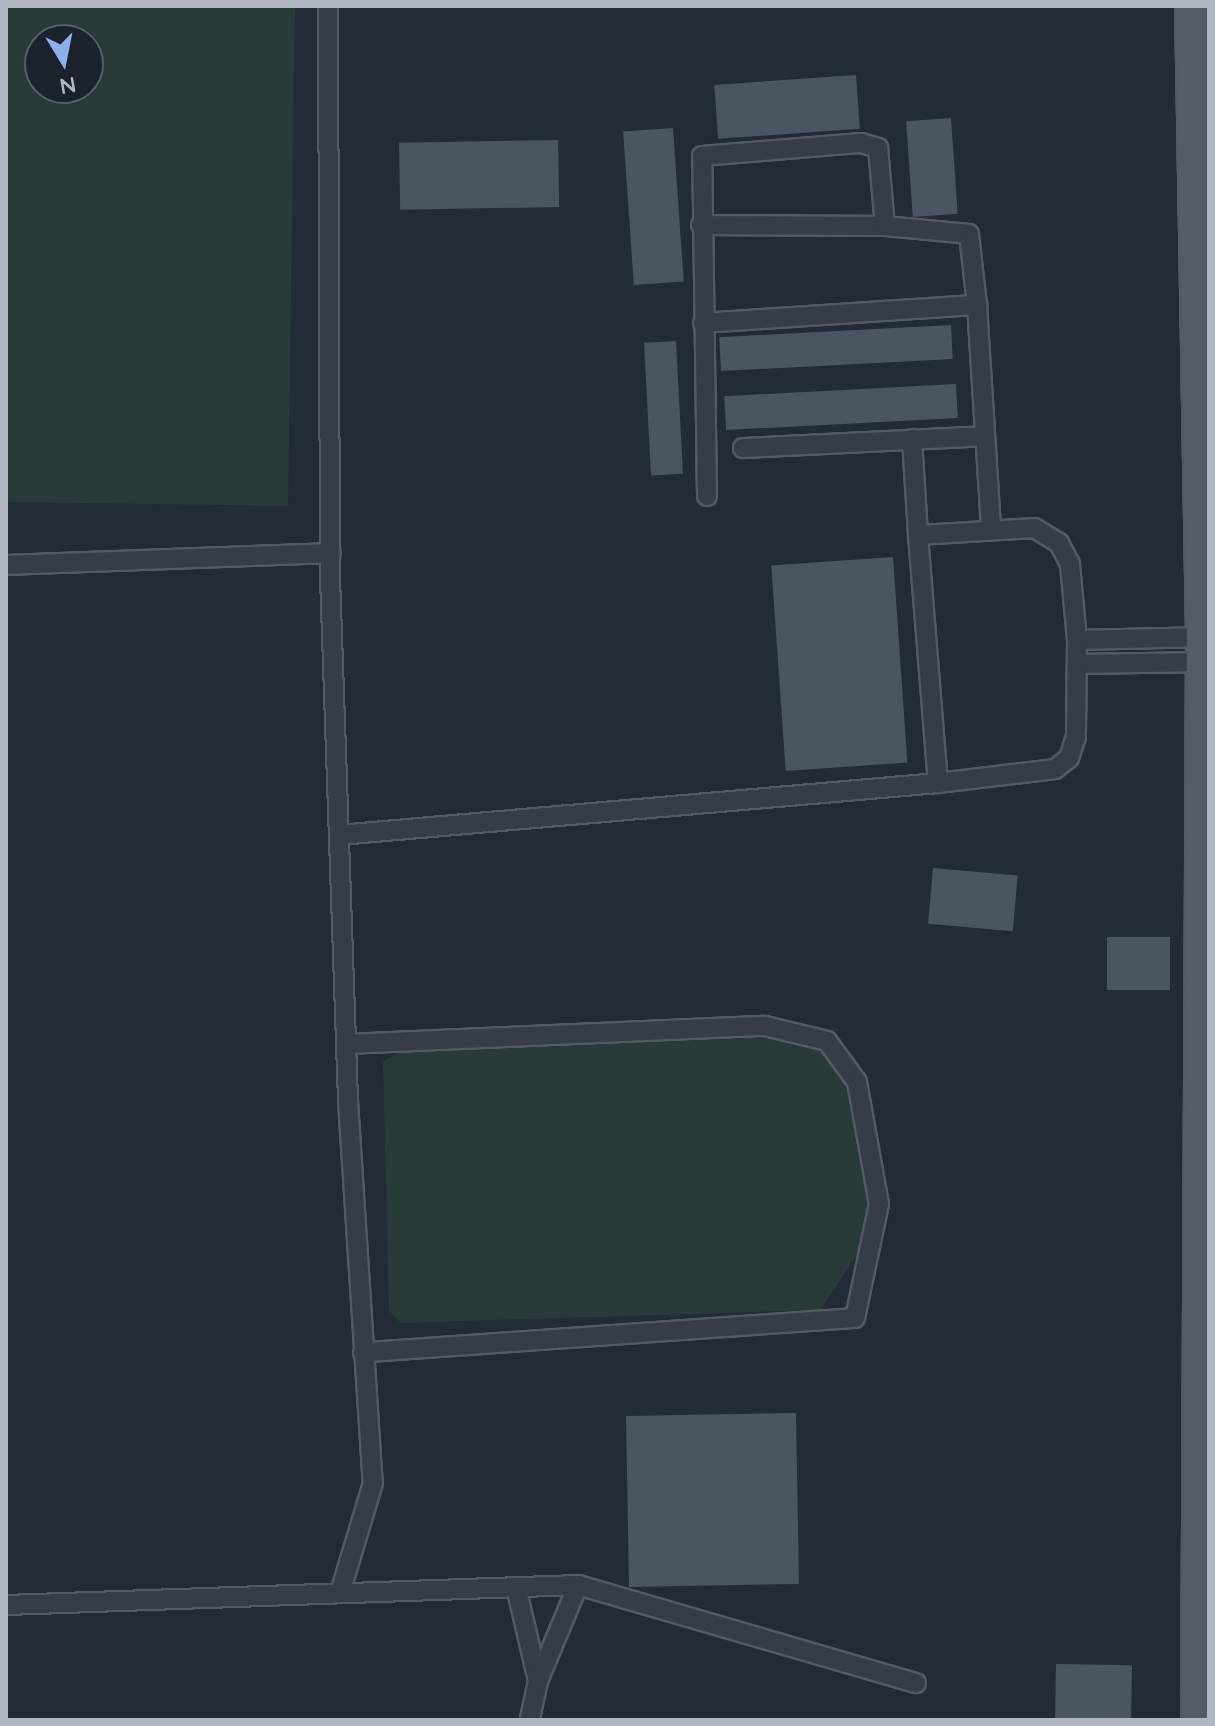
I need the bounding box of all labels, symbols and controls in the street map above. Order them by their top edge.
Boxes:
north arrow [24,24,104,104]
text: N [57,70,78,101]

